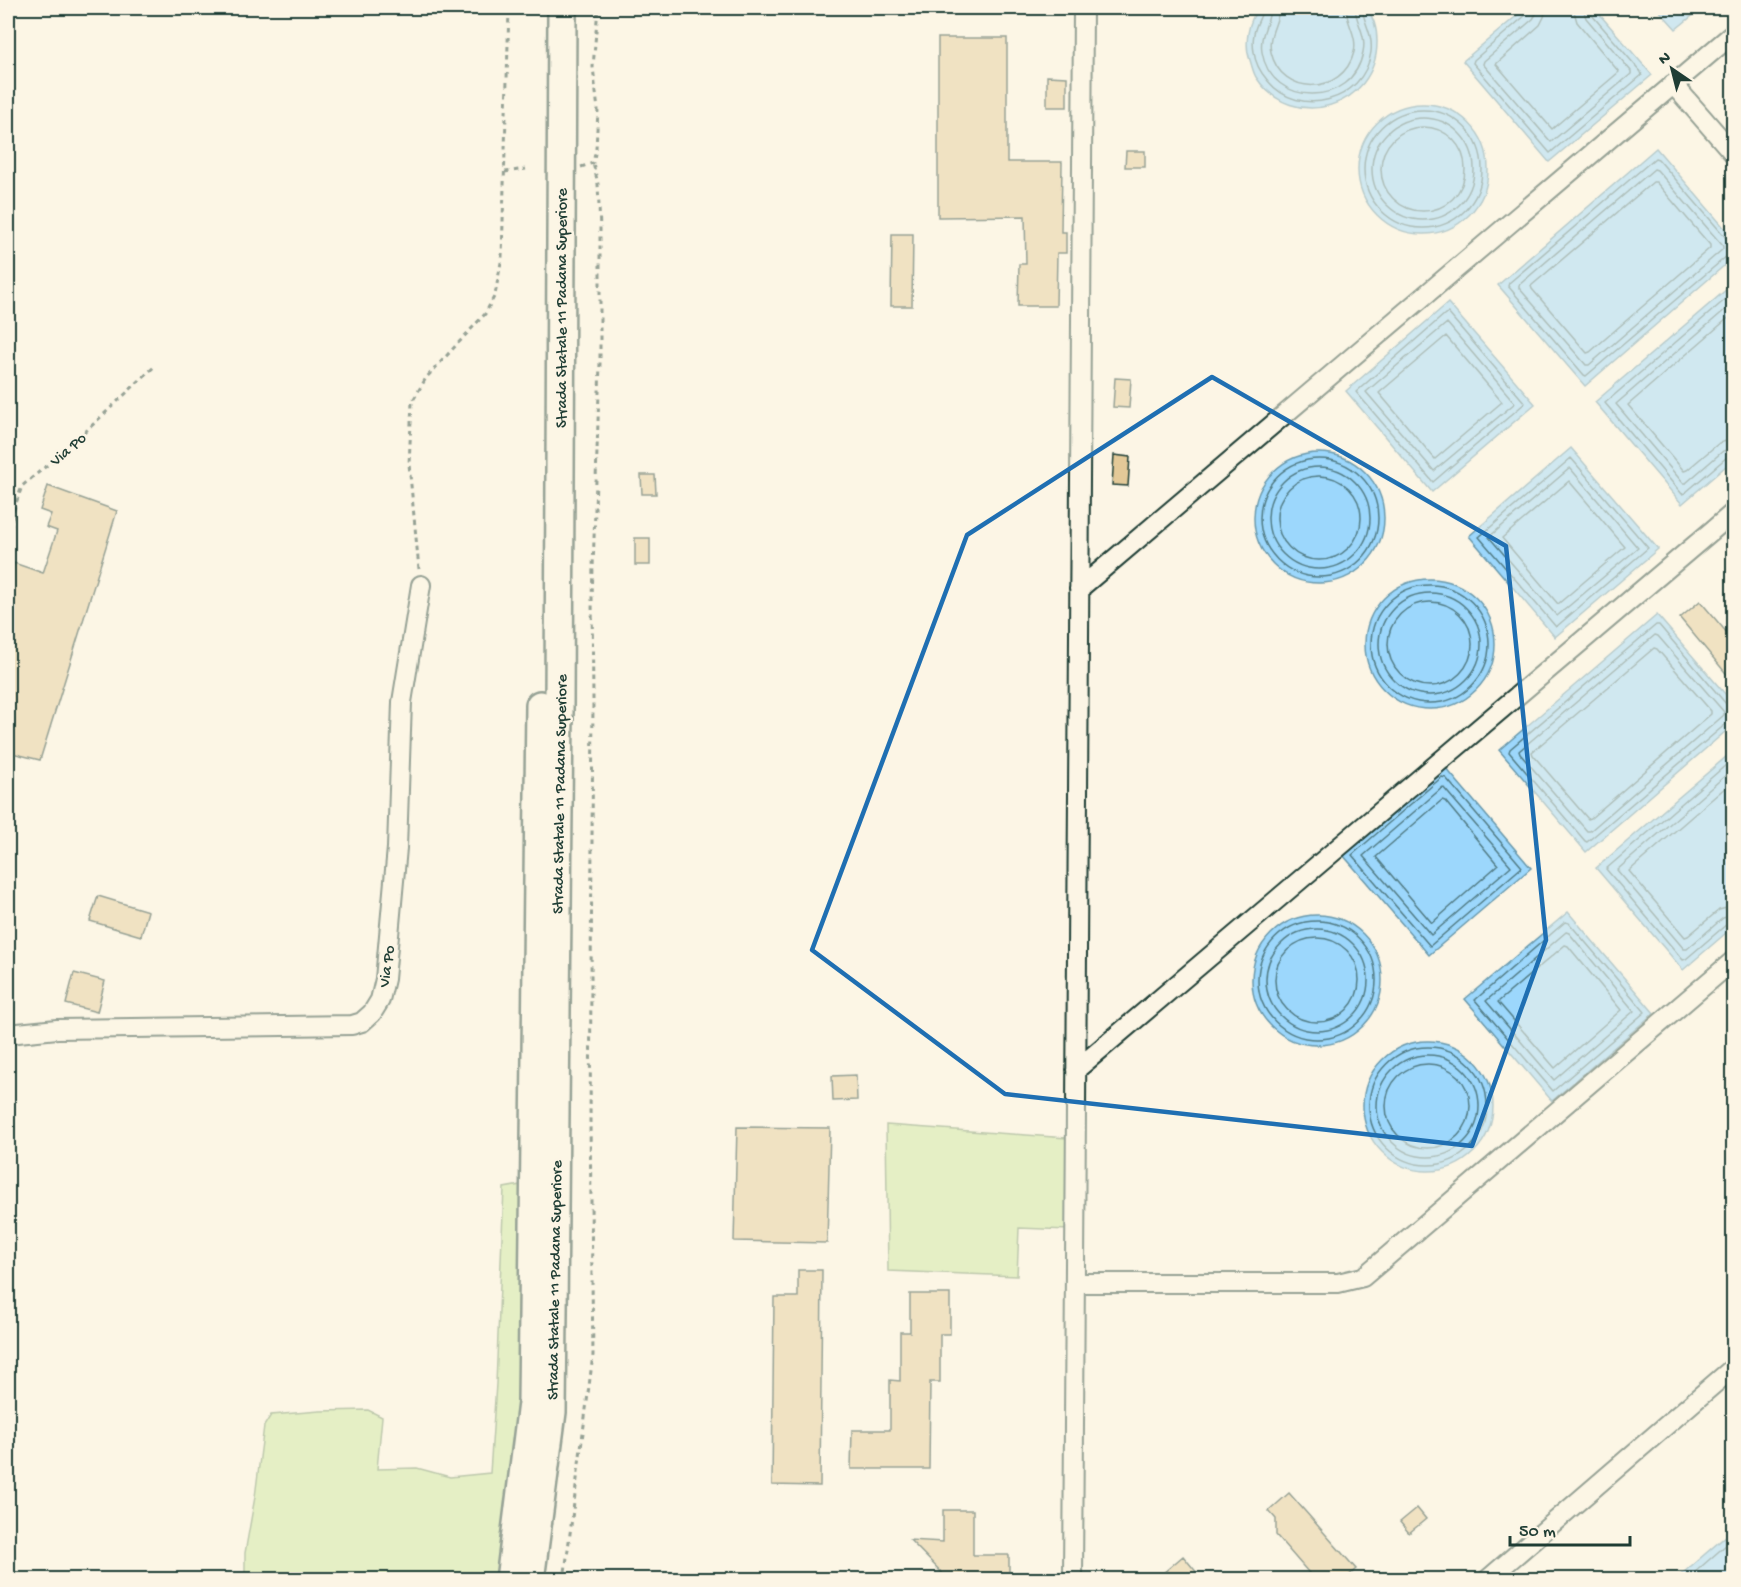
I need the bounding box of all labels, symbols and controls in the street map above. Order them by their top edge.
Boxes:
north arrow [1642,39,1702,99]
text: N [1656,48,1676,70]
street label: Strada Statale 11 Padana Superiore [554,187,573,428]
street label: Via Po [46,430,91,472]
street label: Strada Statale 11 Padana Superiore [550,673,573,914]
street label: Via Po [376,944,401,990]
street label: Strada Statale 11 Padana Superiore [545,1159,568,1400]
scale bar [1510,1509,1630,1547]
text: 50 m [1519,1522,1556,1543]

